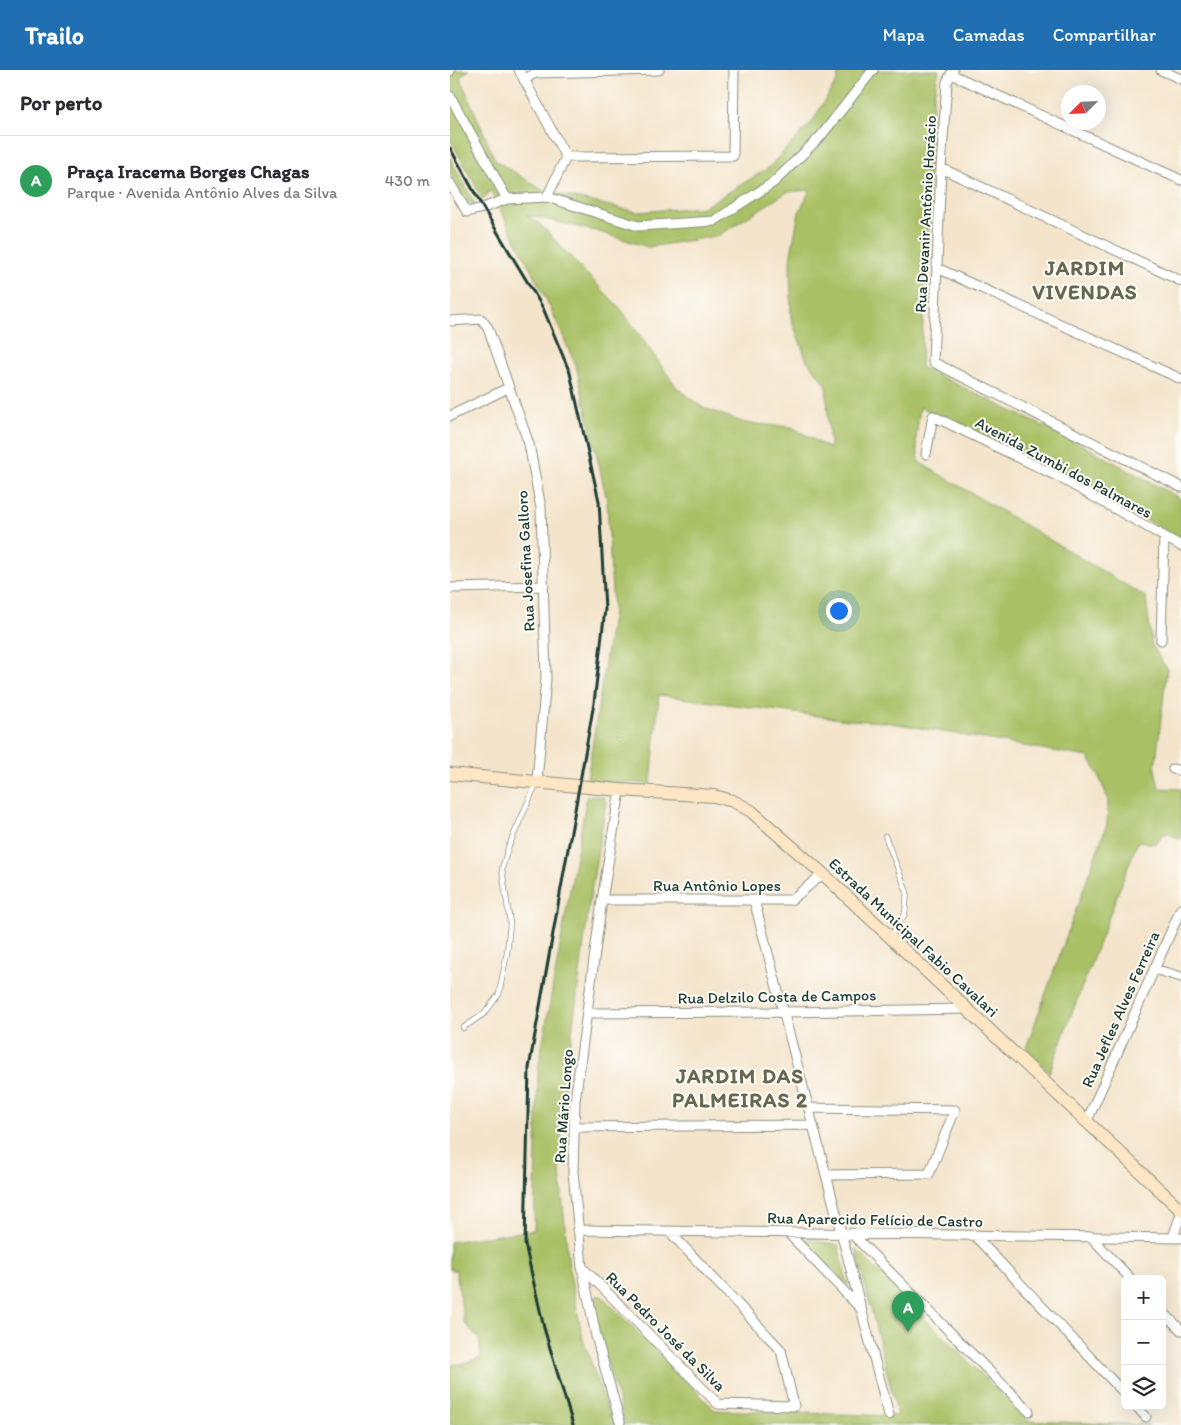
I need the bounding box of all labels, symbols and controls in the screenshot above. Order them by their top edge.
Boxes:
text: Trailo [25,21,84,50]
text: Mapa [883,24,925,46]
text: Camadas [953,24,1025,46]
text: Compartilhar [1053,24,1156,46]
north arrow [1061,85,1106,130]
text: Por perto [20,90,102,115]
street label: Rua Devanir Antônio Horácio [911,115,940,313]
text: Praça Iracema Borges Chagas [67,160,309,183]
text: A [31,171,41,190]
text: 430 m [385,171,430,190]
text: Parque · Avenida Antônio Alves da Silva [67,183,337,202]
district label: JARDIM VIVENDAS [1032,255,1138,304]
street label: Avenida Zumbi dos Palmares [972,413,1155,522]
street label: Rua Josefina Galloro [512,490,539,632]
your location [826,598,852,624]
street label: Estrada Municipal Fabio Cavalari [825,854,1002,1021]
street label: Rua Antônio Lopes [653,876,781,895]
street label: Rua Jefles Alves Ferreira [1077,927,1164,1090]
street label: Rua Delzilo Costa de Campos [678,985,877,1008]
street label: Rua Mário Longo [550,1048,577,1164]
district label: JARDIM DAS PALMEIRAS 2 [672,1063,808,1112]
street label: Rua Aparecido Felício de Castro [767,1208,983,1231]
street label: Rua Pedro José da Silva [602,1268,730,1395]
map controls [1121,1275,1166,1410]
button: + [1121,1275,1166,1320]
pin: A [892,1291,924,1332]
button: − [1121,1320,1166,1365]
button: layers [1121,1365,1166,1410]

